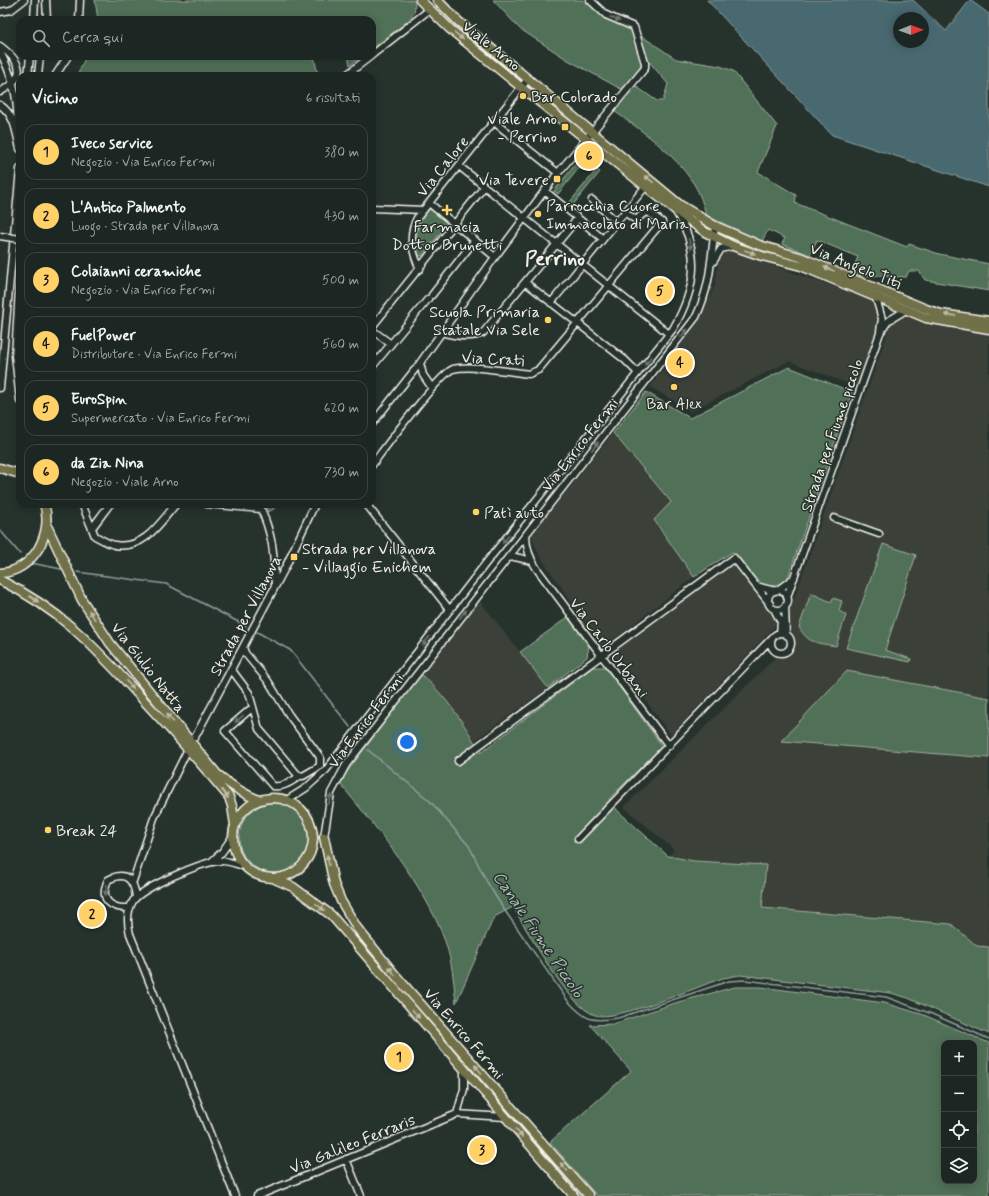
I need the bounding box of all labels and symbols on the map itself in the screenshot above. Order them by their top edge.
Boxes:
north arrow [893,12,929,48]
street label: Viale Arno [457,16,525,76]
one-way arrow [609,16,620,22]
one-way arrow [453,32,464,41]
place label: Bar Colorado [531,87,617,108]
marker: Bar Colorado [518,91,528,101]
place label: Viale Arno - Perrino [488,109,557,148]
marker: Viale Arno - Perrino [560,122,570,132]
street label: Via Calore [412,132,474,202]
pin: 6 [576,141,602,171]
place label: Via Tevere [479,170,549,191]
marker: Via Tevere [552,174,562,184]
one-way arrow [644,174,655,183]
place label: Parrocchia Cuore Immacolato di Maria [546,196,689,235]
marker: Farmacia Dottor Brunetti [442,205,452,215]
marker: Parrocchia Cuore Immacolato di Maria [533,209,543,219]
place label: Farmacia Dottor Brunetti [392,217,503,256]
one-way arrow [688,238,694,250]
street label: Via Angelo Titi [806,238,904,295]
district label: Perrino [525,246,585,273]
one-way arrow [745,249,757,255]
one-way arrow [823,266,835,273]
pin: 5 [647,276,673,306]
place label: Scuola Primaria Statale Via Sele [429,302,540,341]
one-way arrow [944,312,956,318]
marker: Scuola Primaria Statale Via Sele [543,315,553,325]
one-way arrow [679,327,688,338]
street label: Via Crati [461,347,525,372]
pin: 4 [667,348,693,378]
one-way arrow [644,355,652,366]
street label: Strada per Fiume piccolo [796,356,869,515]
marker: Bar Alex [669,382,679,392]
street label: Via Enrico Fermi [537,393,624,496]
place label: Bar Alex [646,394,702,415]
one-way arrow [591,441,599,452]
place label: Patì auto [484,503,544,524]
marker: Patì auto [471,507,481,517]
one-way arrow [501,534,510,544]
place label: Strada per Villanova - Villaggio Enichem [302,539,436,579]
street label: Strada per Villanova [206,552,287,680]
marker: Strada per Villanova - Villaggio Enichem [289,552,299,562]
street label: Via Carlo Urbani [564,594,654,702]
one-way arrow [29,595,39,603]
one-way arrow [88,609,95,621]
one-way arrow [458,609,467,620]
street label: Via Giulio Natta [106,618,190,718]
one-way arrow [422,636,430,647]
street label: Via Enrico Fermi [323,669,409,773]
one-way arrow [126,680,135,691]
one-way arrow [166,713,175,723]
one-way arrow [234,714,244,723]
your location [397,732,417,752]
one-way arrow [221,788,230,799]
one-way arrow [328,793,334,805]
place label: Break 24 [56,821,118,842]
marker: Break 24 [43,825,53,835]
one-way arrow [325,854,331,867]
water label: Canale Fiume Piccolo [488,867,589,1003]
one-way arrow [103,884,109,896]
pin: 2 [79,899,105,929]
one-way arrow [315,902,326,911]
one-way arrow [388,966,397,977]
street label: Via Enrico Fermi [418,984,510,1084]
one-way arrow [411,1009,420,1019]
pin: 1 [386,1042,412,1072]
one-way arrow [473,1064,482,1074]
street label: Via Galileo Ferraris [287,1110,419,1179]
one-way arrow [515,1128,524,1139]
pin: 3 [469,1135,495,1165]
one-way arrow [559,1161,568,1172]

